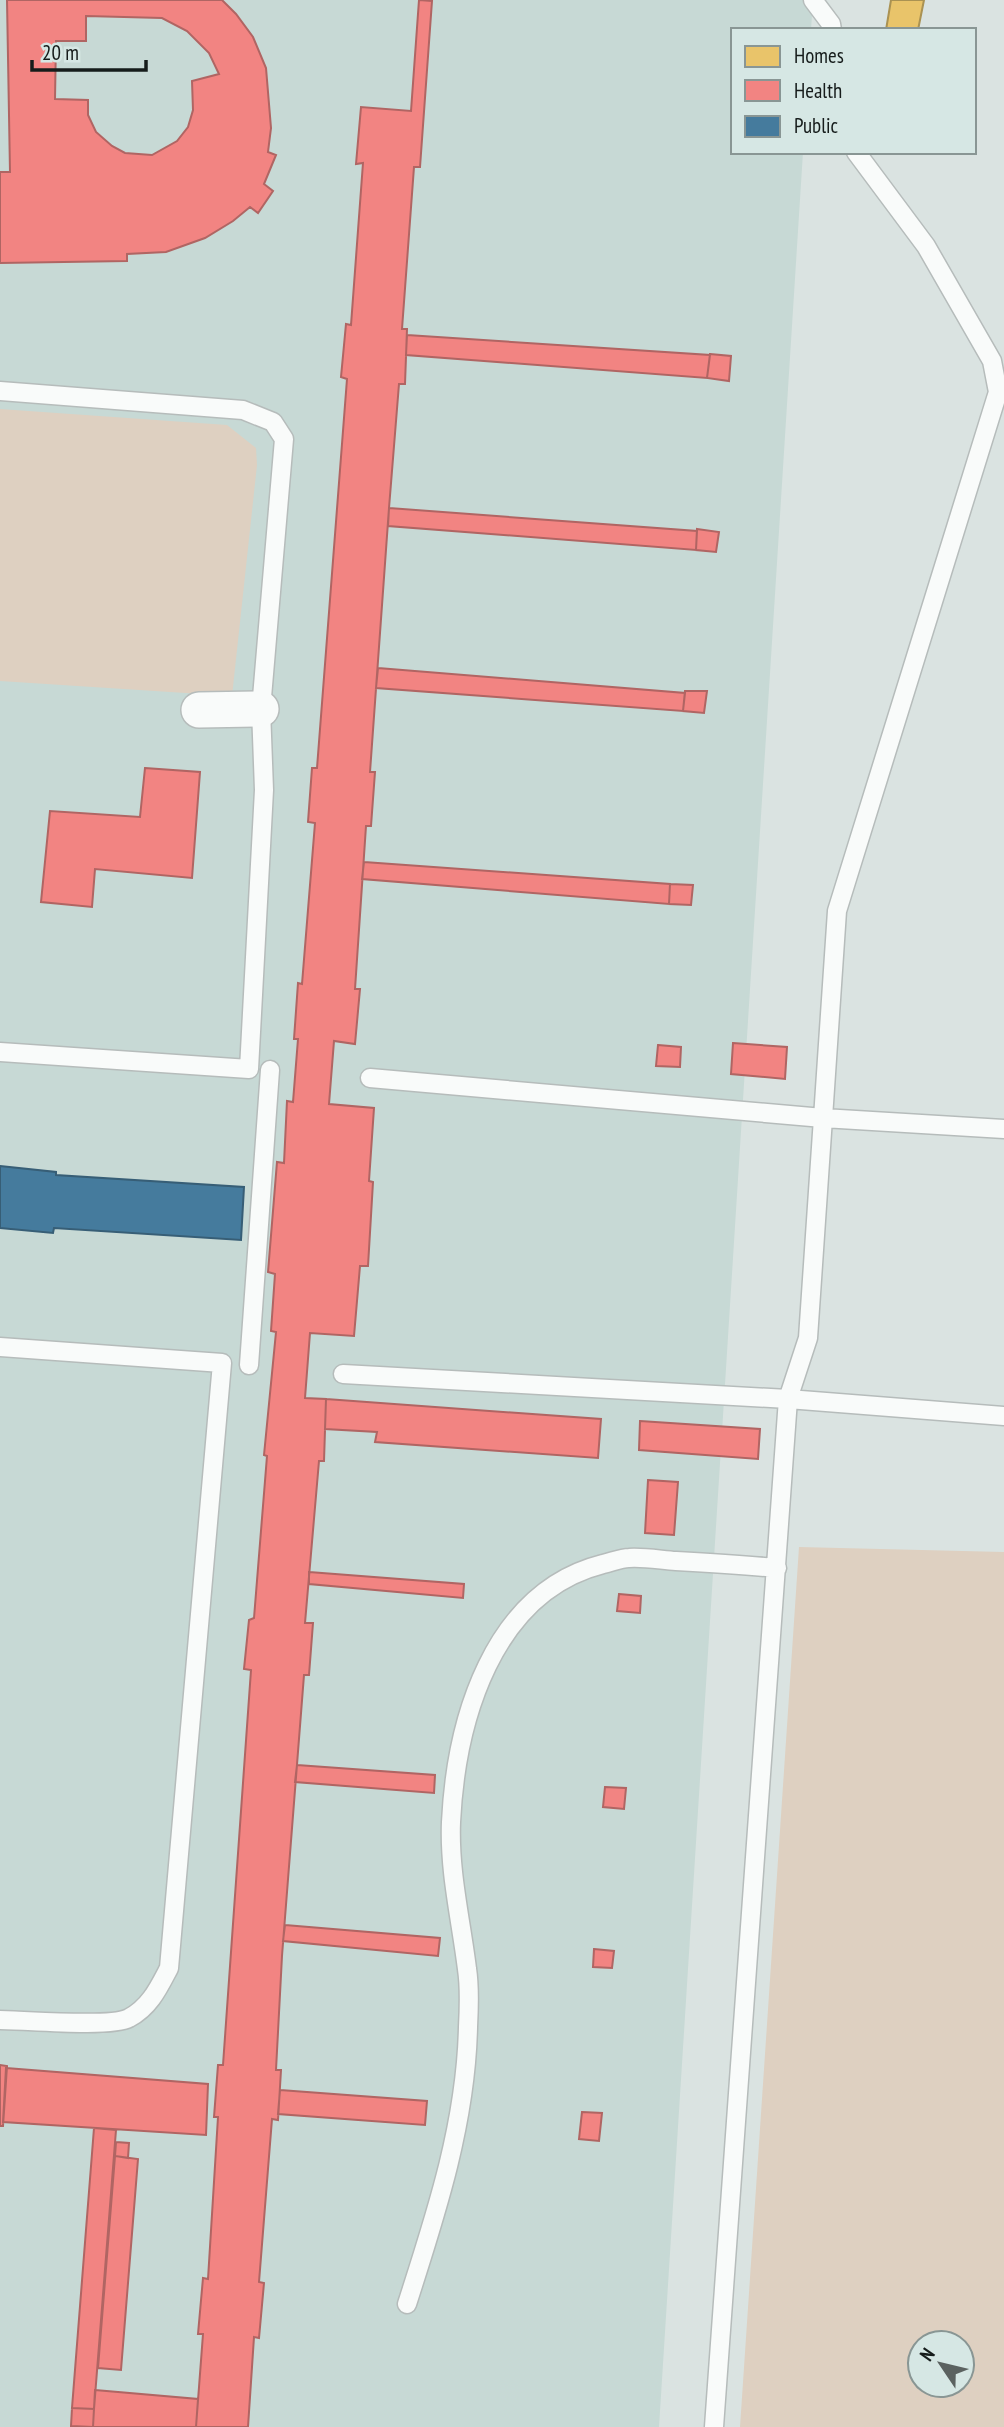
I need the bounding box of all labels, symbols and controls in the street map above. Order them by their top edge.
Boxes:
scale bar [32,28,145,72]
legend [731,28,976,154]
text: 20 m [42,39,79,66]
text: Homes [794,42,844,69]
text: Health [794,77,842,104]
text: Public [794,112,839,139]
north arrow [906,2329,976,2399]
text: N [914,2343,940,2365]

